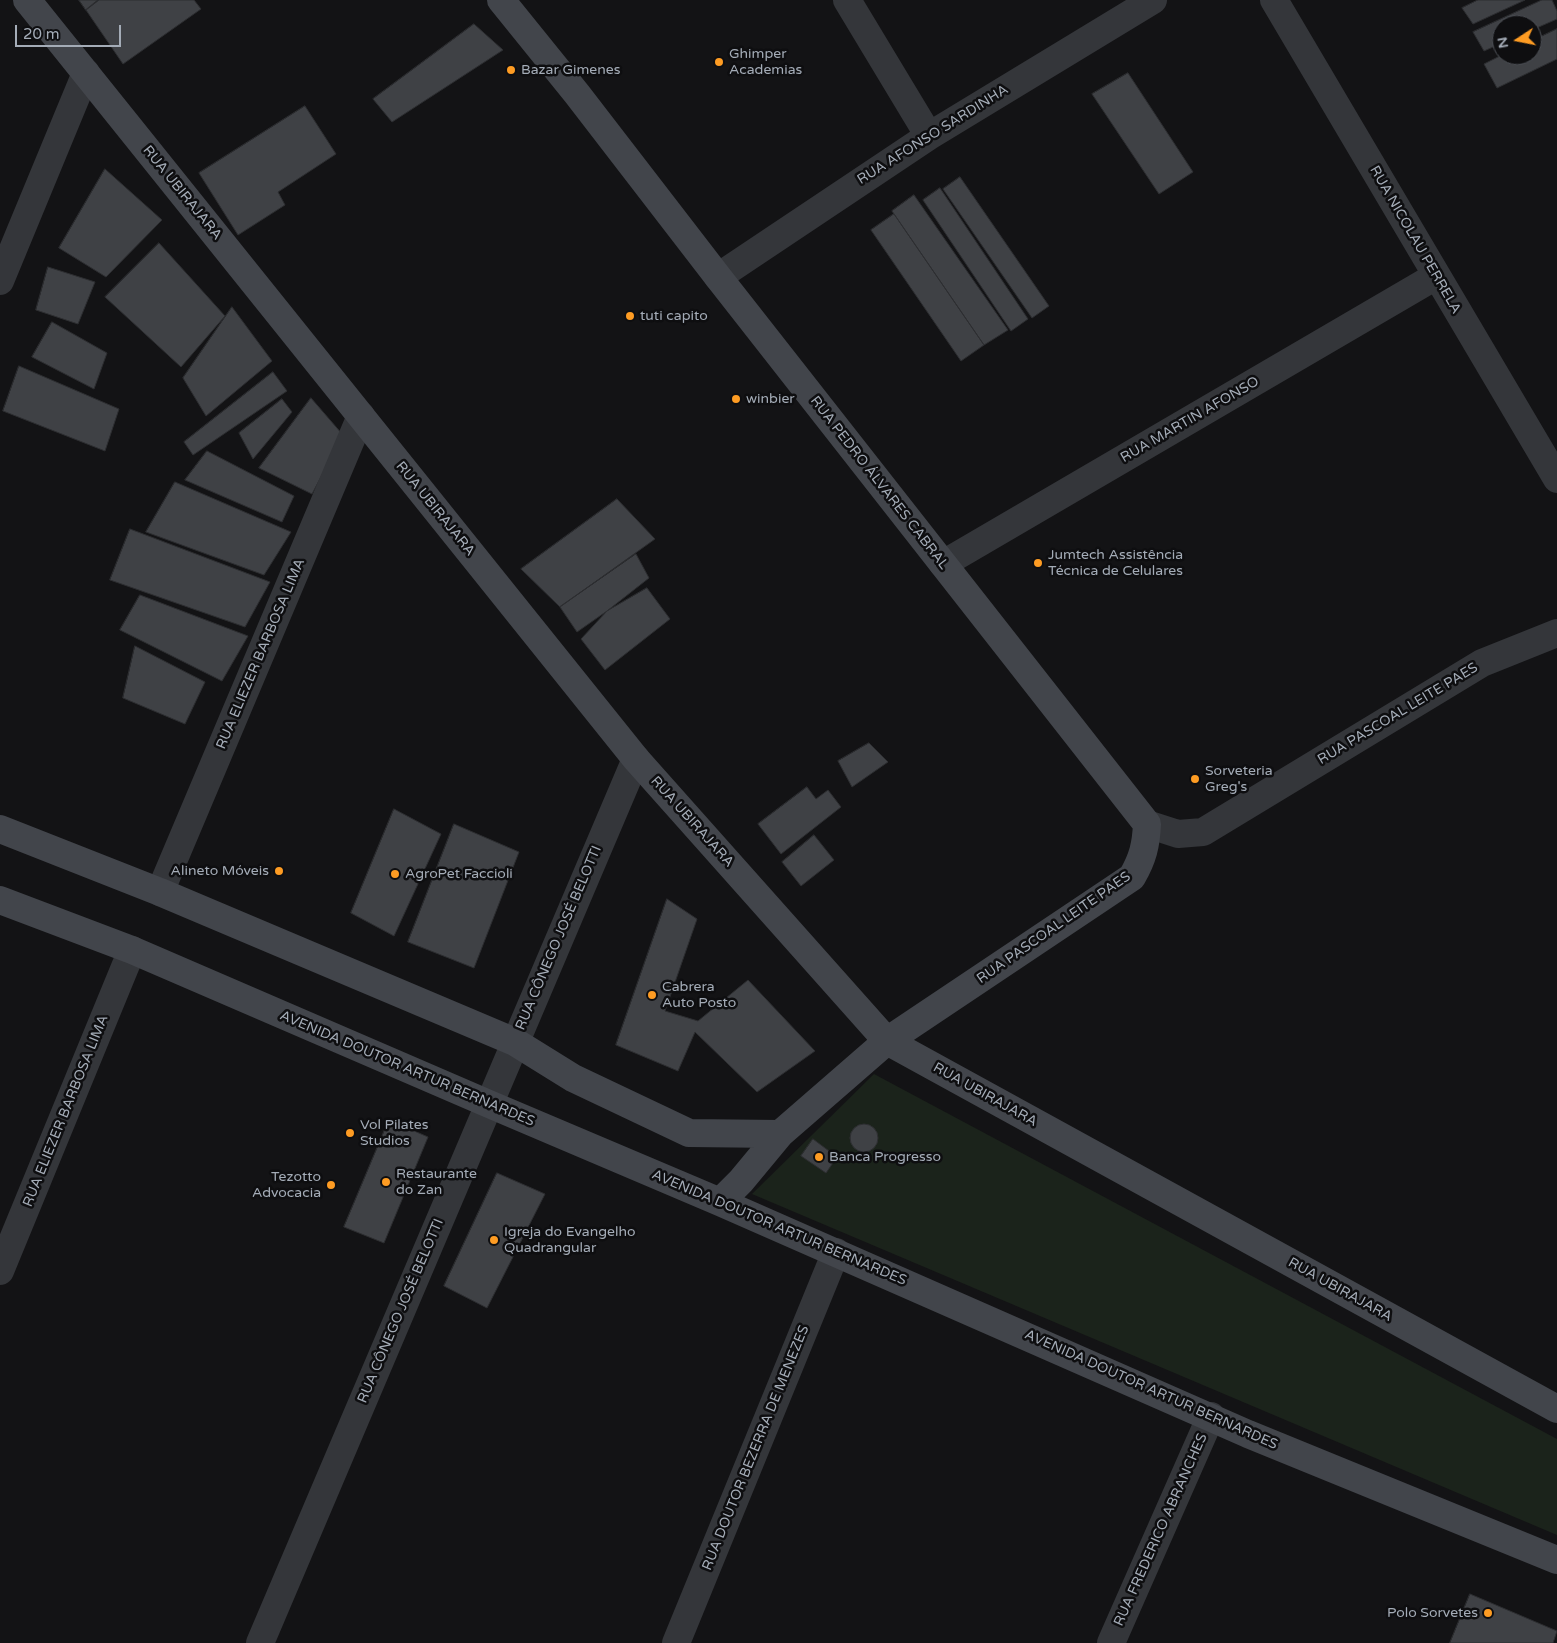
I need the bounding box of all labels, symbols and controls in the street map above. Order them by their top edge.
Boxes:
scale bar [18,15,124,47]
north arrow [1492,15,1542,65]
text: 20 m [23,25,60,43]
text: N [1493,36,1512,50]
place label: Ghimper Academias [729,46,802,78]
marker: Ghimper Academias [713,56,725,68]
place label: Bazar Gimenes [521,62,620,78]
marker: Bazar Gimenes [505,64,517,76]
street label: RUA AFONSO SARDINHA [854,81,1012,189]
street label: RUA UBIRAJARA [139,142,225,244]
street label: RUA NICOLAU PERRELA [1366,163,1464,317]
place label: tuti capito [640,308,708,324]
marker: tuti capito [624,310,636,322]
street label: RUA MARTIN AFONSO [1118,373,1262,467]
place label: winbier [746,391,795,407]
marker: winbier [730,393,742,405]
street label: RUA PEDRO ÁLVARES CABRAL [806,393,952,573]
street label: RUA UBIRAJARA [392,458,478,560]
place label: Jumtech Assistência Técnica de Celulares [1048,547,1183,580]
street label: RUA ELIEZER BARBOSA LIMA [213,556,309,752]
marker: Jumtech Assistência Técnica de Celulares [1032,557,1044,569]
street label: RUA PASCOAL LEITE PAES [1315,659,1481,769]
place label: Sorveteria Greg's [1205,763,1273,796]
street label: RUA UBIRAJARA [647,773,737,871]
marker: Sorveteria Greg's [1189,773,1201,785]
street label: RUA CÔNEGO JOSÉ BELOTTI [512,843,606,1033]
place label: Alineto Móveis [171,863,269,879]
marker: Alineto Móveis [273,865,285,877]
place label: AgroPet Faccioli [405,866,513,882]
marker: AgroPet Faccioli [389,868,401,880]
street label: RUA PASCOAL LEITE PAES [974,868,1134,988]
place label: Cabrera Auto Posto [662,979,736,1012]
marker: Cabrera Auto Posto [646,989,658,1001]
street label: AVENIDA DOUTOR ARTUR BERNARDES [277,1007,537,1131]
street label: RUA ELIEZER BARBOSA LIMA [20,1012,112,1210]
street label: RUA UBIRAJARA [930,1059,1040,1131]
place label: Vol Pilates Studios [360,1117,428,1150]
marker: Vol Pilates Studios [344,1127,356,1139]
place label: Banca Progresso [829,1149,941,1165]
marker: Banca Progresso [813,1151,825,1163]
place label: Restaurante do Zan [396,1166,477,1198]
street label: AVENIDA DOUTOR ARTUR BERNARDES [649,1166,909,1290]
place label: Tezotto Advocacia [252,1169,321,1202]
marker: Restaurante do Zan [380,1176,392,1188]
marker: Tezotto Advocacia [325,1179,337,1191]
street label: RUA CÔNEGO JOSÉ BELOTTI [354,1216,448,1406]
place label: Igreja do Evangelho Quadrangular [504,1224,635,1256]
marker: Igreja do Evangelho Quadrangular [488,1234,500,1246]
street label: RUA UBIRAJARA [1285,1254,1395,1326]
street label: RUA DOUTOR BEZERRA DE MENEZES [699,1323,813,1573]
street label: AVENIDA DOUTOR ARTUR BERNARDES [1022,1326,1280,1454]
street label: RUA FREDERICO ABRANCHES [1111,1431,1211,1629]
place label: Polo Sorvetes [1387,1605,1478,1621]
marker: Polo Sorvetes [1482,1607,1494,1619]

